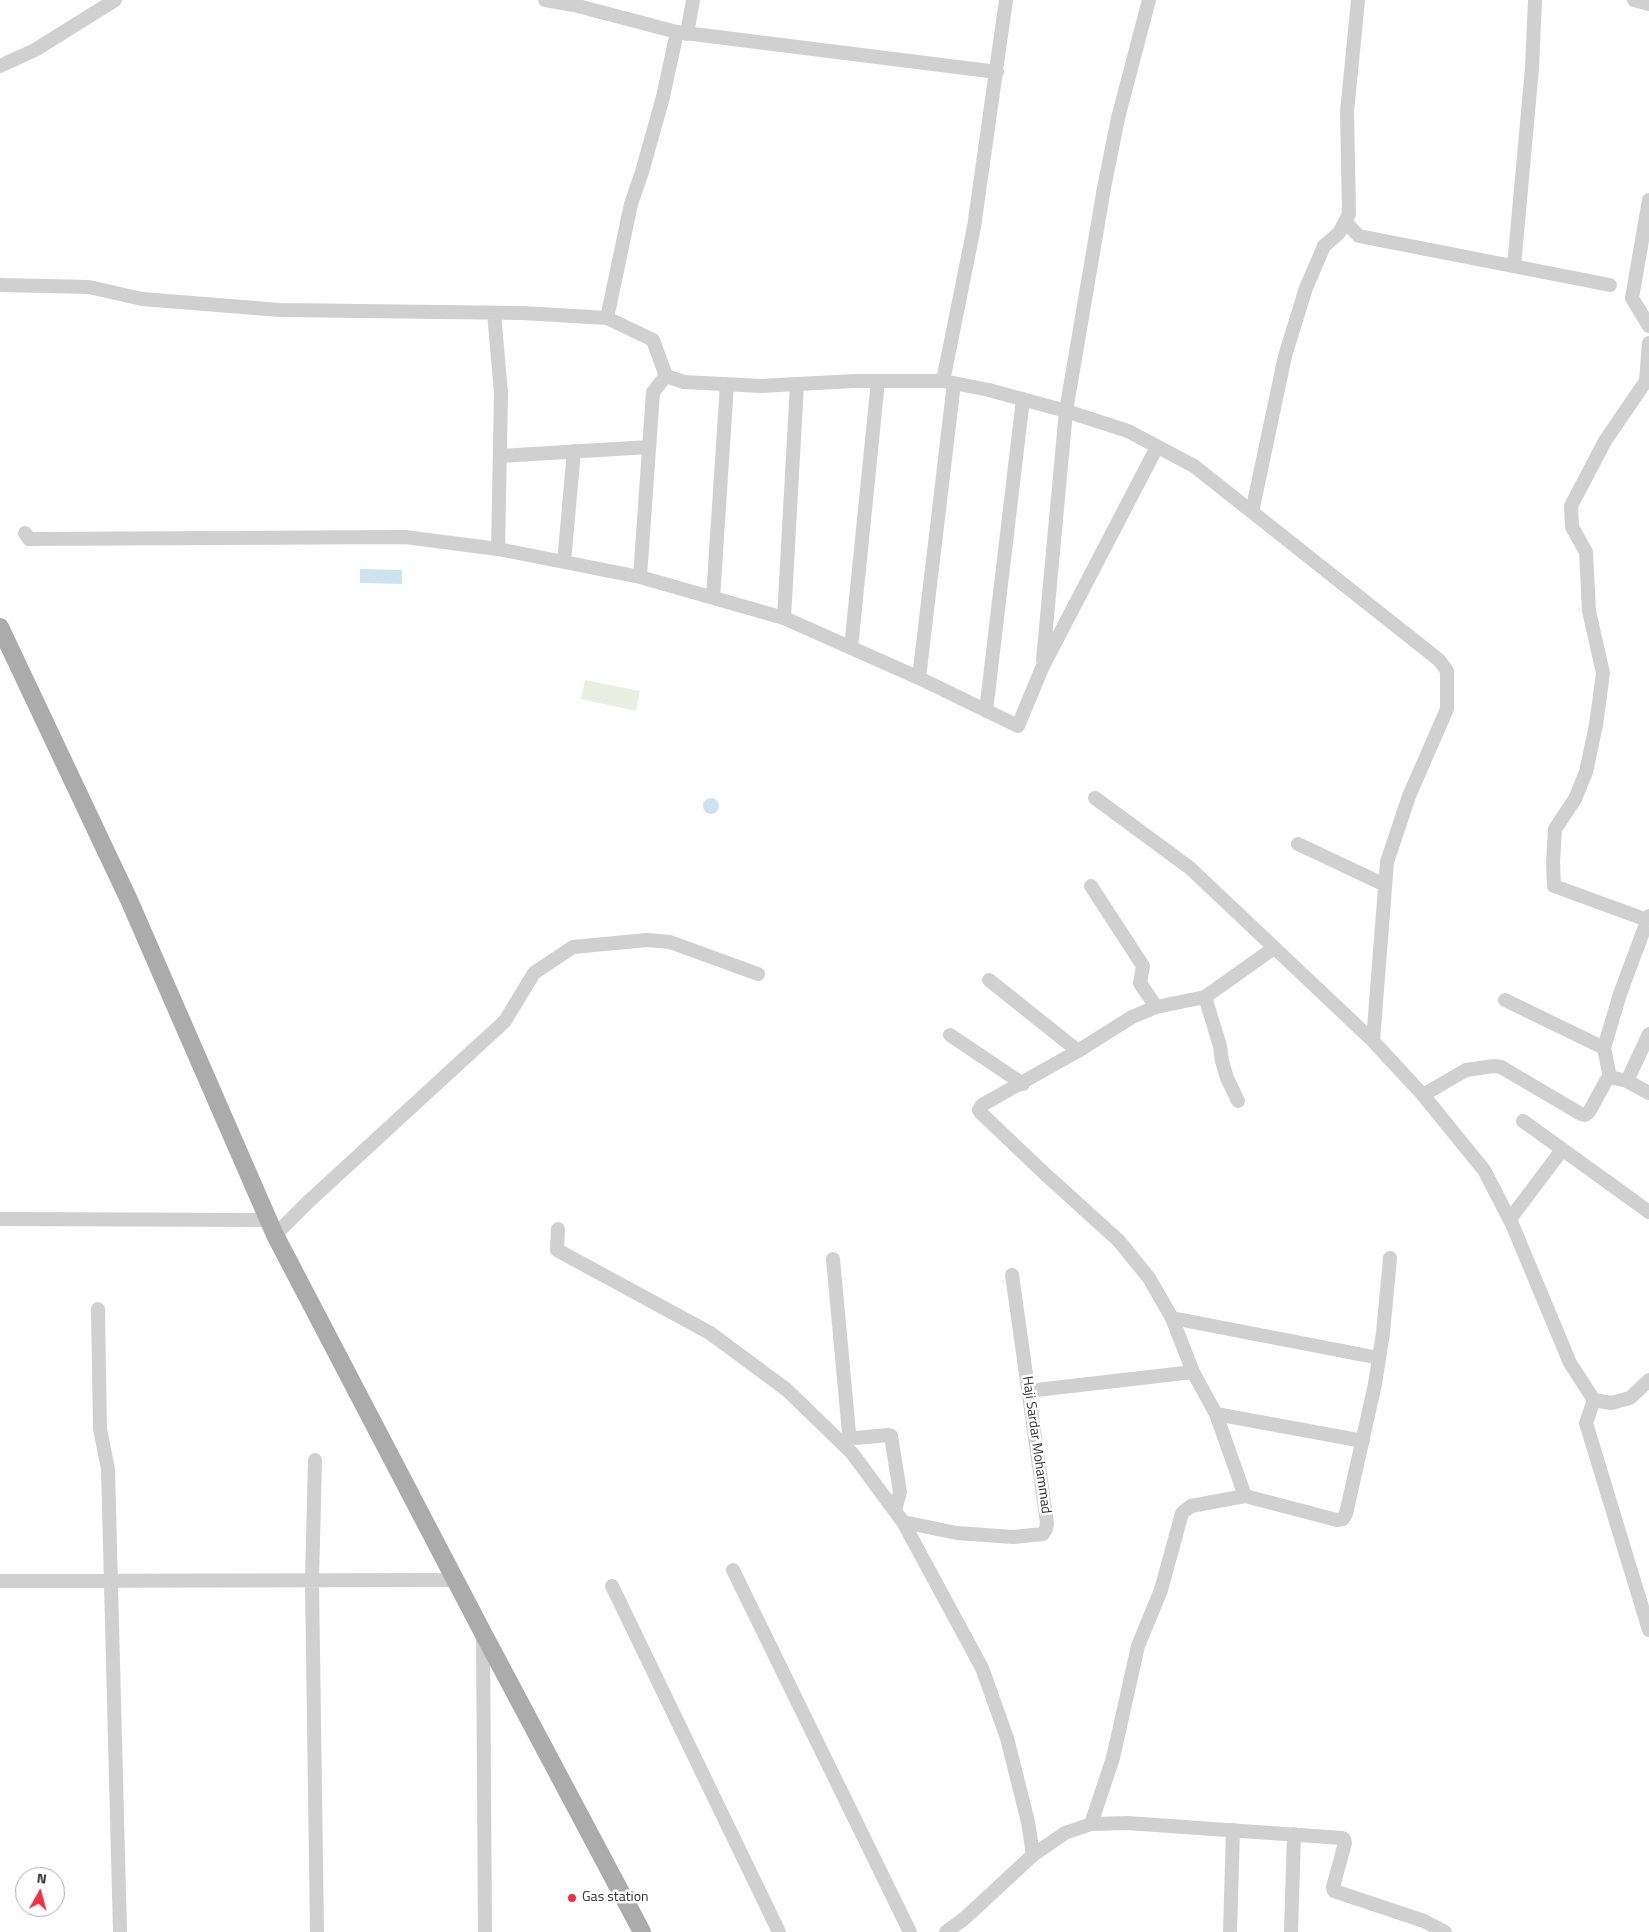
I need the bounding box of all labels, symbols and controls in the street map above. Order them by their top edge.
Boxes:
street label: Haji Sardar Mohammad [1018,1375,1054,1515]
north arrow [15,1867,65,1917]
text: N [36,1867,48,1889]
place label: Gas station [582,1890,649,1906]
marker: Gas station [566,1892,578,1904]

